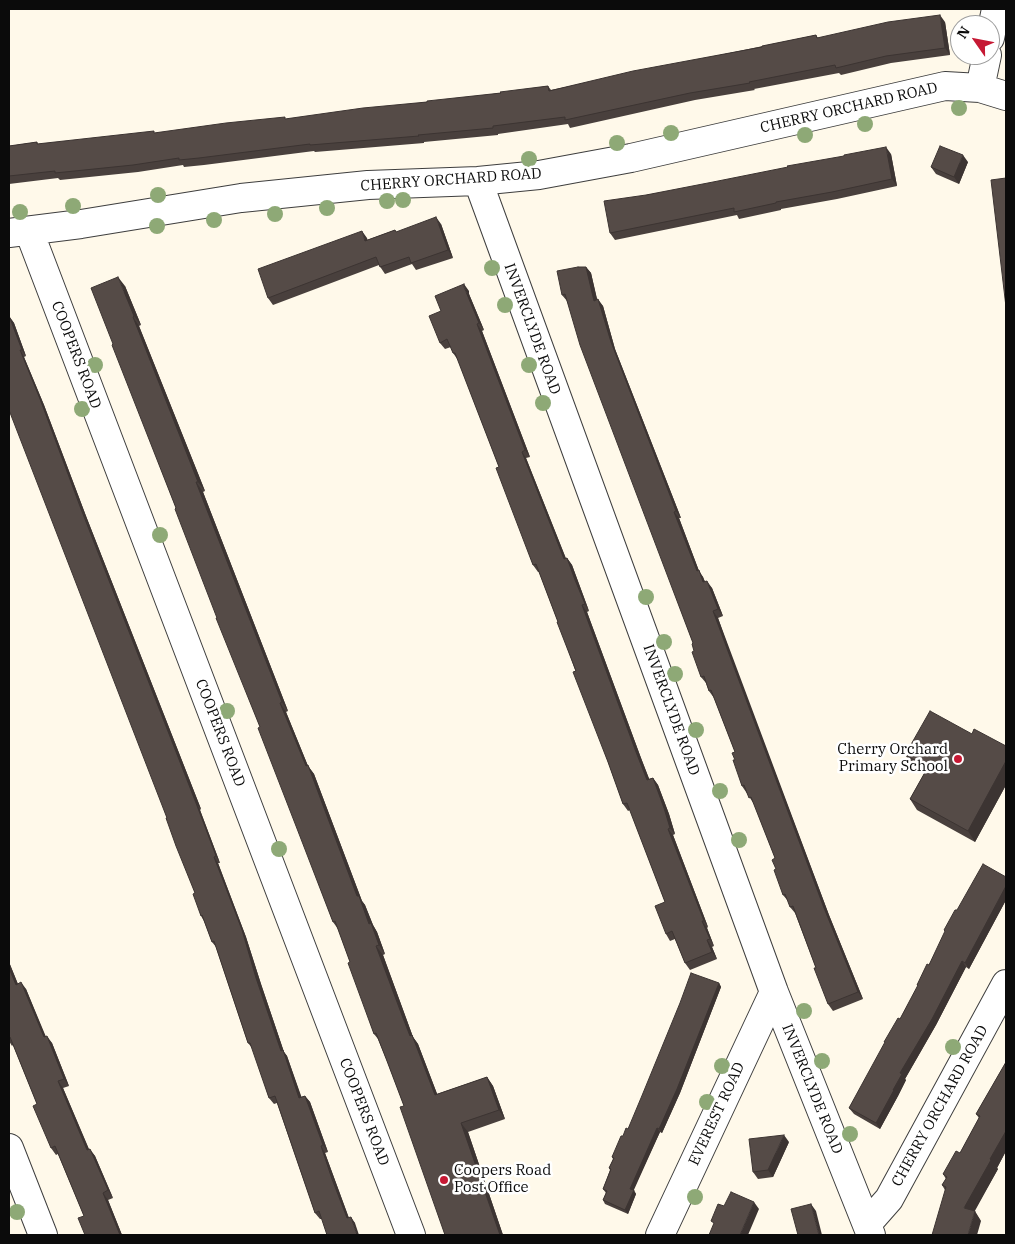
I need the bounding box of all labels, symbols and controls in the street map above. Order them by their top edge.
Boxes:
north arrow [950,15,1000,65]
text: N [953,23,974,42]
street label: CHERRY ORCHARD ROAD [759,79,939,137]
street label: CHERRY ORCHARD ROAD [360,165,542,195]
street label: INVERCLYDE ROAD [500,261,564,397]
street label: COOPERS ROAD [47,299,105,411]
street label: INVERCLYDE ROAD [639,642,703,778]
street label: COOPERS ROAD [191,677,249,789]
place label: Cherry Orchard Primary School [837,741,948,776]
marker: Cherry Orchard Primary School [952,753,964,765]
street label: INVERCLYDE ROAD [778,1022,846,1156]
street label: CHERRY ORCHARD ROAD [888,1022,992,1190]
street label: COOPERS ROAD [335,1056,393,1168]
street label: EVEREST ROAD [685,1060,749,1168]
place label: Coopers Road Post Office [454,1162,551,1197]
marker: Coopers Road Post Office [438,1174,450,1186]

